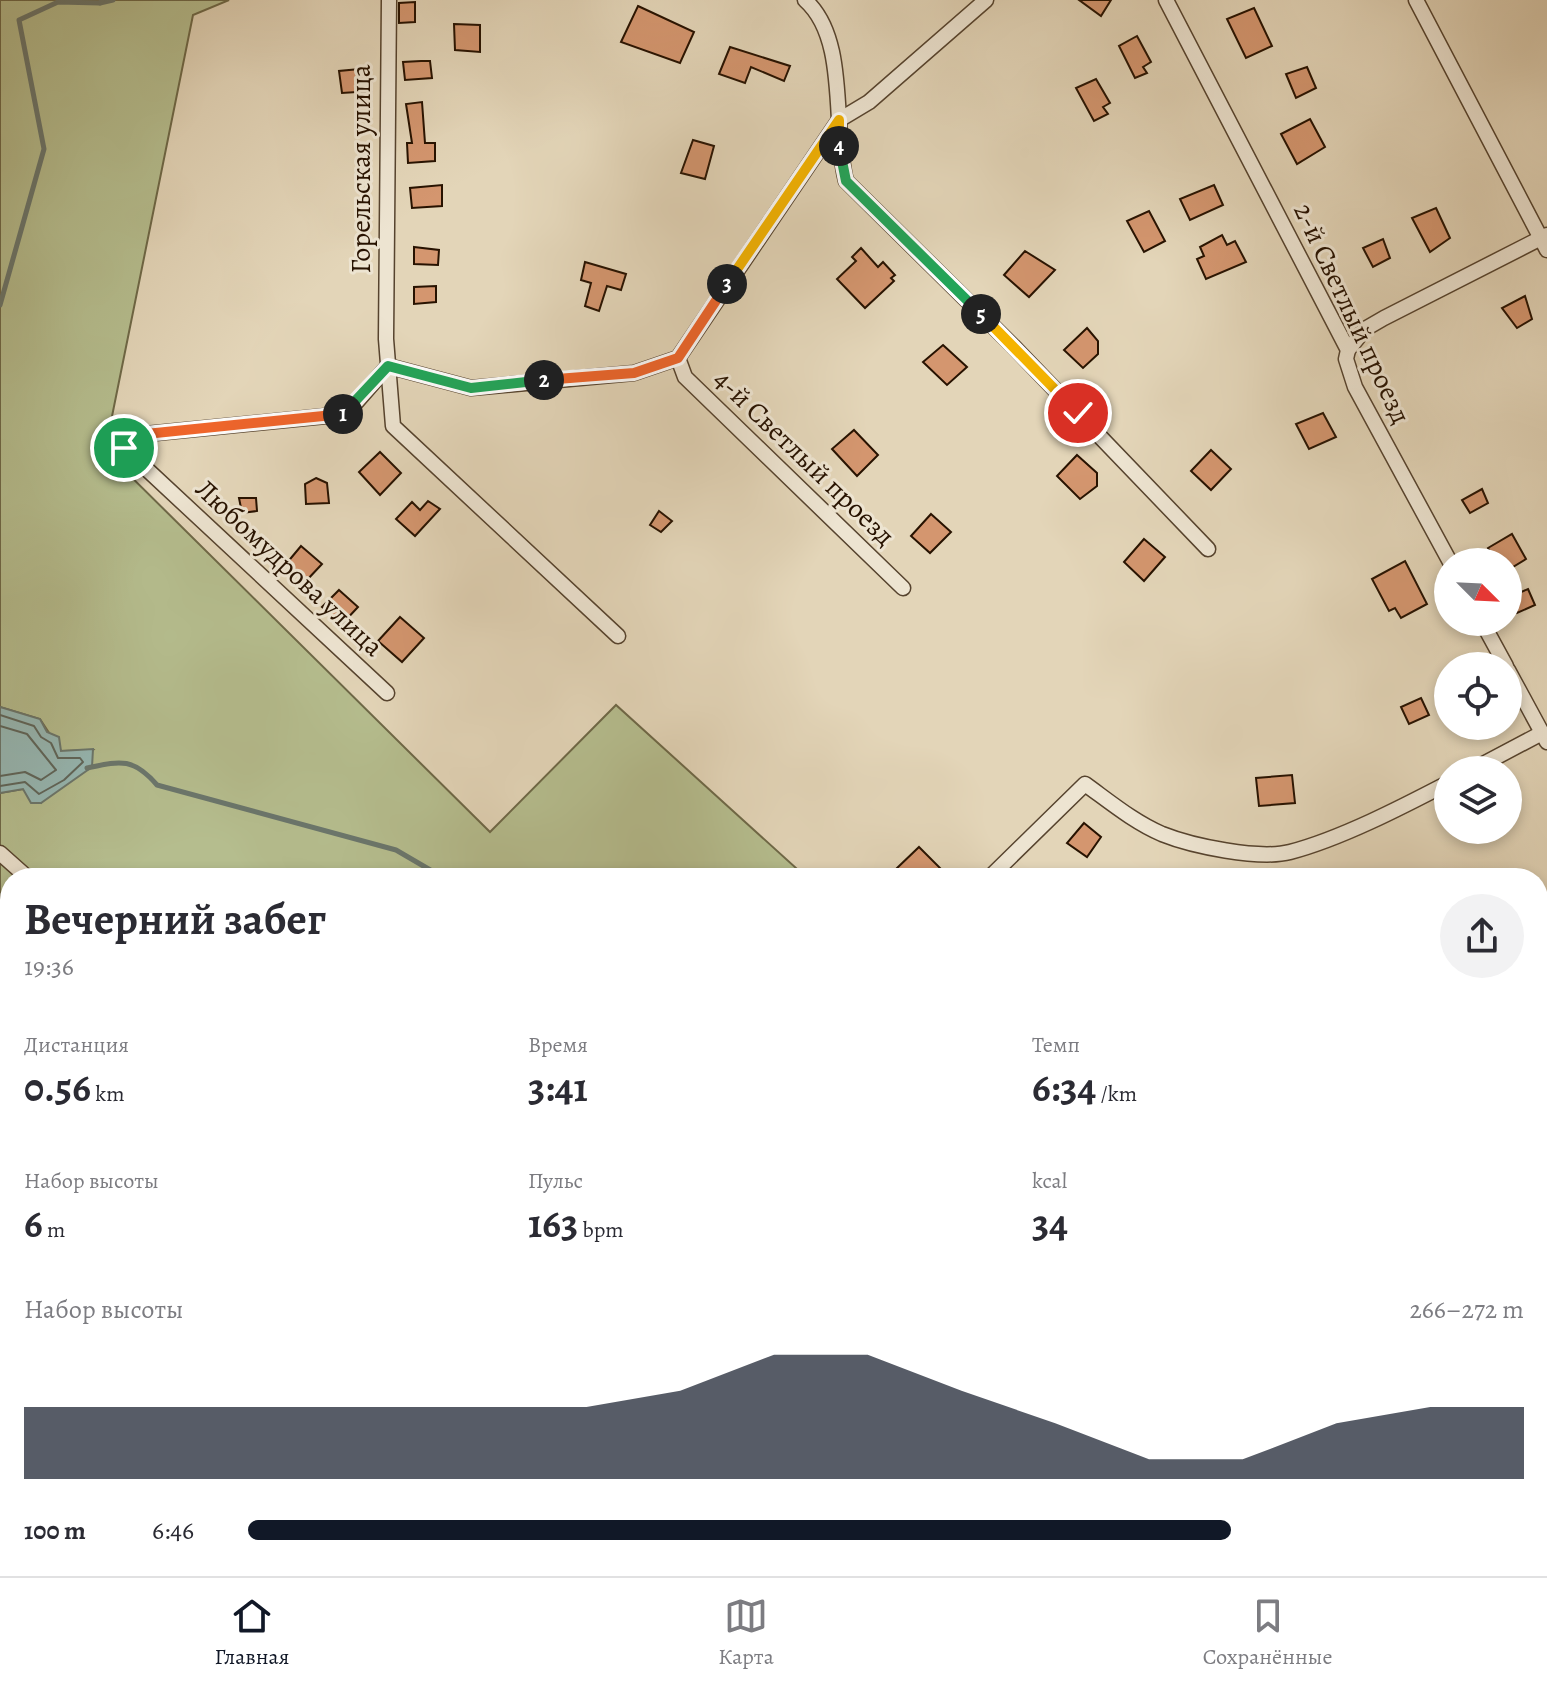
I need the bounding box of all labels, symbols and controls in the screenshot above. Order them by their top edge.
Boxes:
street label: Горельская улица [342,64,380,274]
pin: 4 [819,126,859,166]
text: 4 [834,131,844,161]
street label: 2-й Светлый проезд [1284,197,1420,430]
pin: 3 [707,264,747,304]
text: 3 [722,269,732,299]
pin: 5 [961,294,1001,334]
text: 5 [976,299,986,329]
pin: 2 [524,360,564,400]
street label: 4-й Светлый проезд [705,361,903,554]
text: 2 [539,365,549,395]
pin [1044,379,1112,447]
icon: check [1056,391,1100,435]
pin: 1 [323,394,363,434]
text: 1 [339,399,347,429]
pin [90,414,158,482]
icon: arrive [102,426,146,470]
street label: Любомудрова улица [187,470,392,665]
north arrow [1434,548,1522,636]
map controls [1434,548,1522,844]
button: locate [1434,652,1522,740]
button: layers [1434,756,1522,844]
text: Вечерний забег [24,889,326,949]
button: share [1440,894,1524,978]
text: 19:36 [24,949,74,984]
text: Дистанция [24,1030,129,1060]
text: Время [528,1030,588,1060]
text: Темп [1032,1030,1080,1060]
text: 0.56 [24,1060,91,1115]
text: 3:41 [528,1060,588,1115]
text: 6:34 [1032,1060,1096,1115]
text: km [91,1079,125,1109]
text: /km [1096,1079,1137,1109]
text: Набор высоты [24,1166,159,1196]
text: Пульс [528,1166,583,1196]
text: kcal [1032,1166,1067,1196]
text: 6 [24,1196,43,1251]
text: 163 [528,1196,578,1251]
text: 34 [1032,1196,1068,1251]
text: m [43,1215,65,1245]
text: bpm [578,1215,624,1245]
text: Набор высоты [24,1292,183,1327]
text: 266–272 m [1409,1292,1524,1327]
text: 100 m [24,1513,86,1548]
text: 6:46 [152,1513,194,1548]
tab: Главная [214,1594,289,1672]
tab: Карта [718,1594,774,1672]
tab: Сохранённые [1203,1594,1332,1672]

